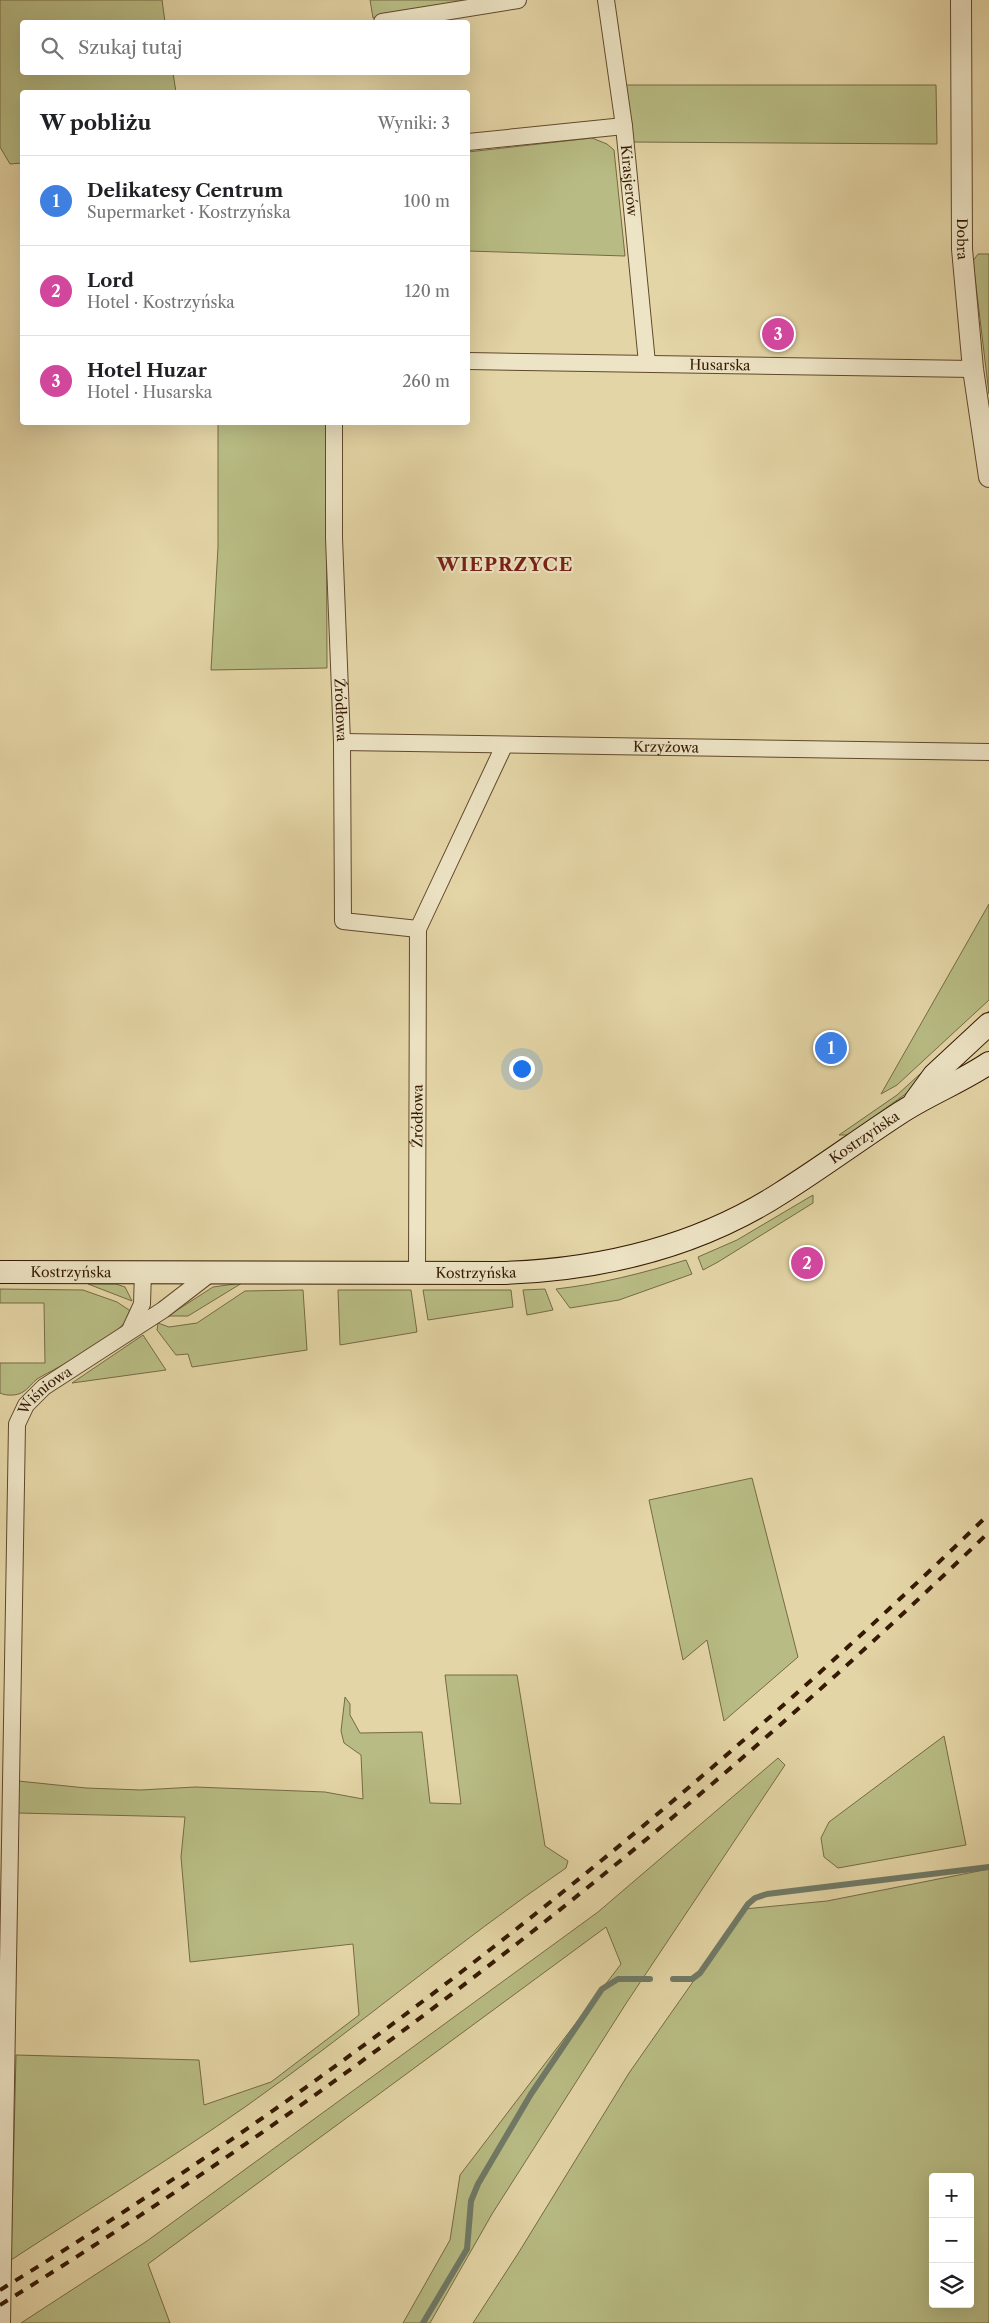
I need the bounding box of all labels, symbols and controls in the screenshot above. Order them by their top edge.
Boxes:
search box [20,20,470,75]
icon: search [38,34,66,62]
text: Szukaj tutaj [78,36,182,59]
text: W pobliżu [40,110,151,135]
text: Wyniki: 3 [378,113,450,133]
street label: Kirasjerów [617,144,642,218]
text: Delikatesy Centrum [87,179,283,202]
text: 1 [52,191,60,211]
text: 100 m [404,191,450,211]
text: Supermarket · Kostrzyńska [87,202,291,222]
street label: Dobra [953,218,972,261]
text: Lord [87,269,134,292]
text: 2 [51,281,61,301]
text: 120 m [405,281,450,301]
text: Hotel · Kostrzyńska [87,292,235,312]
pin: 3 [762,315,794,353]
street label: Husarska [689,356,751,374]
text: Hotel Huzar [87,359,207,382]
text: 3 [51,371,61,391]
text: 260 m [402,371,450,391]
text: Hotel · Husarska [87,382,212,402]
district label: WIEPRZYCE [435,553,574,576]
street label: Źródłowa [331,678,351,742]
street label: Krzyżowa [633,737,700,757]
pin: 1 [815,1029,847,1067]
your location [509,1056,535,1082]
street label: Źródłowa [408,1084,427,1148]
street label: Kostrzyńska [826,1107,903,1167]
pin: 2 [791,1244,823,1282]
street label: Kostrzyńska [31,1263,112,1281]
street label: Kostrzyńska [436,1263,517,1282]
street label: Wiśniowa [14,1362,76,1418]
map controls [929,2173,974,2308]
button: + [929,2173,974,2218]
button: − [929,2218,974,2263]
button: layers [929,2263,974,2308]

